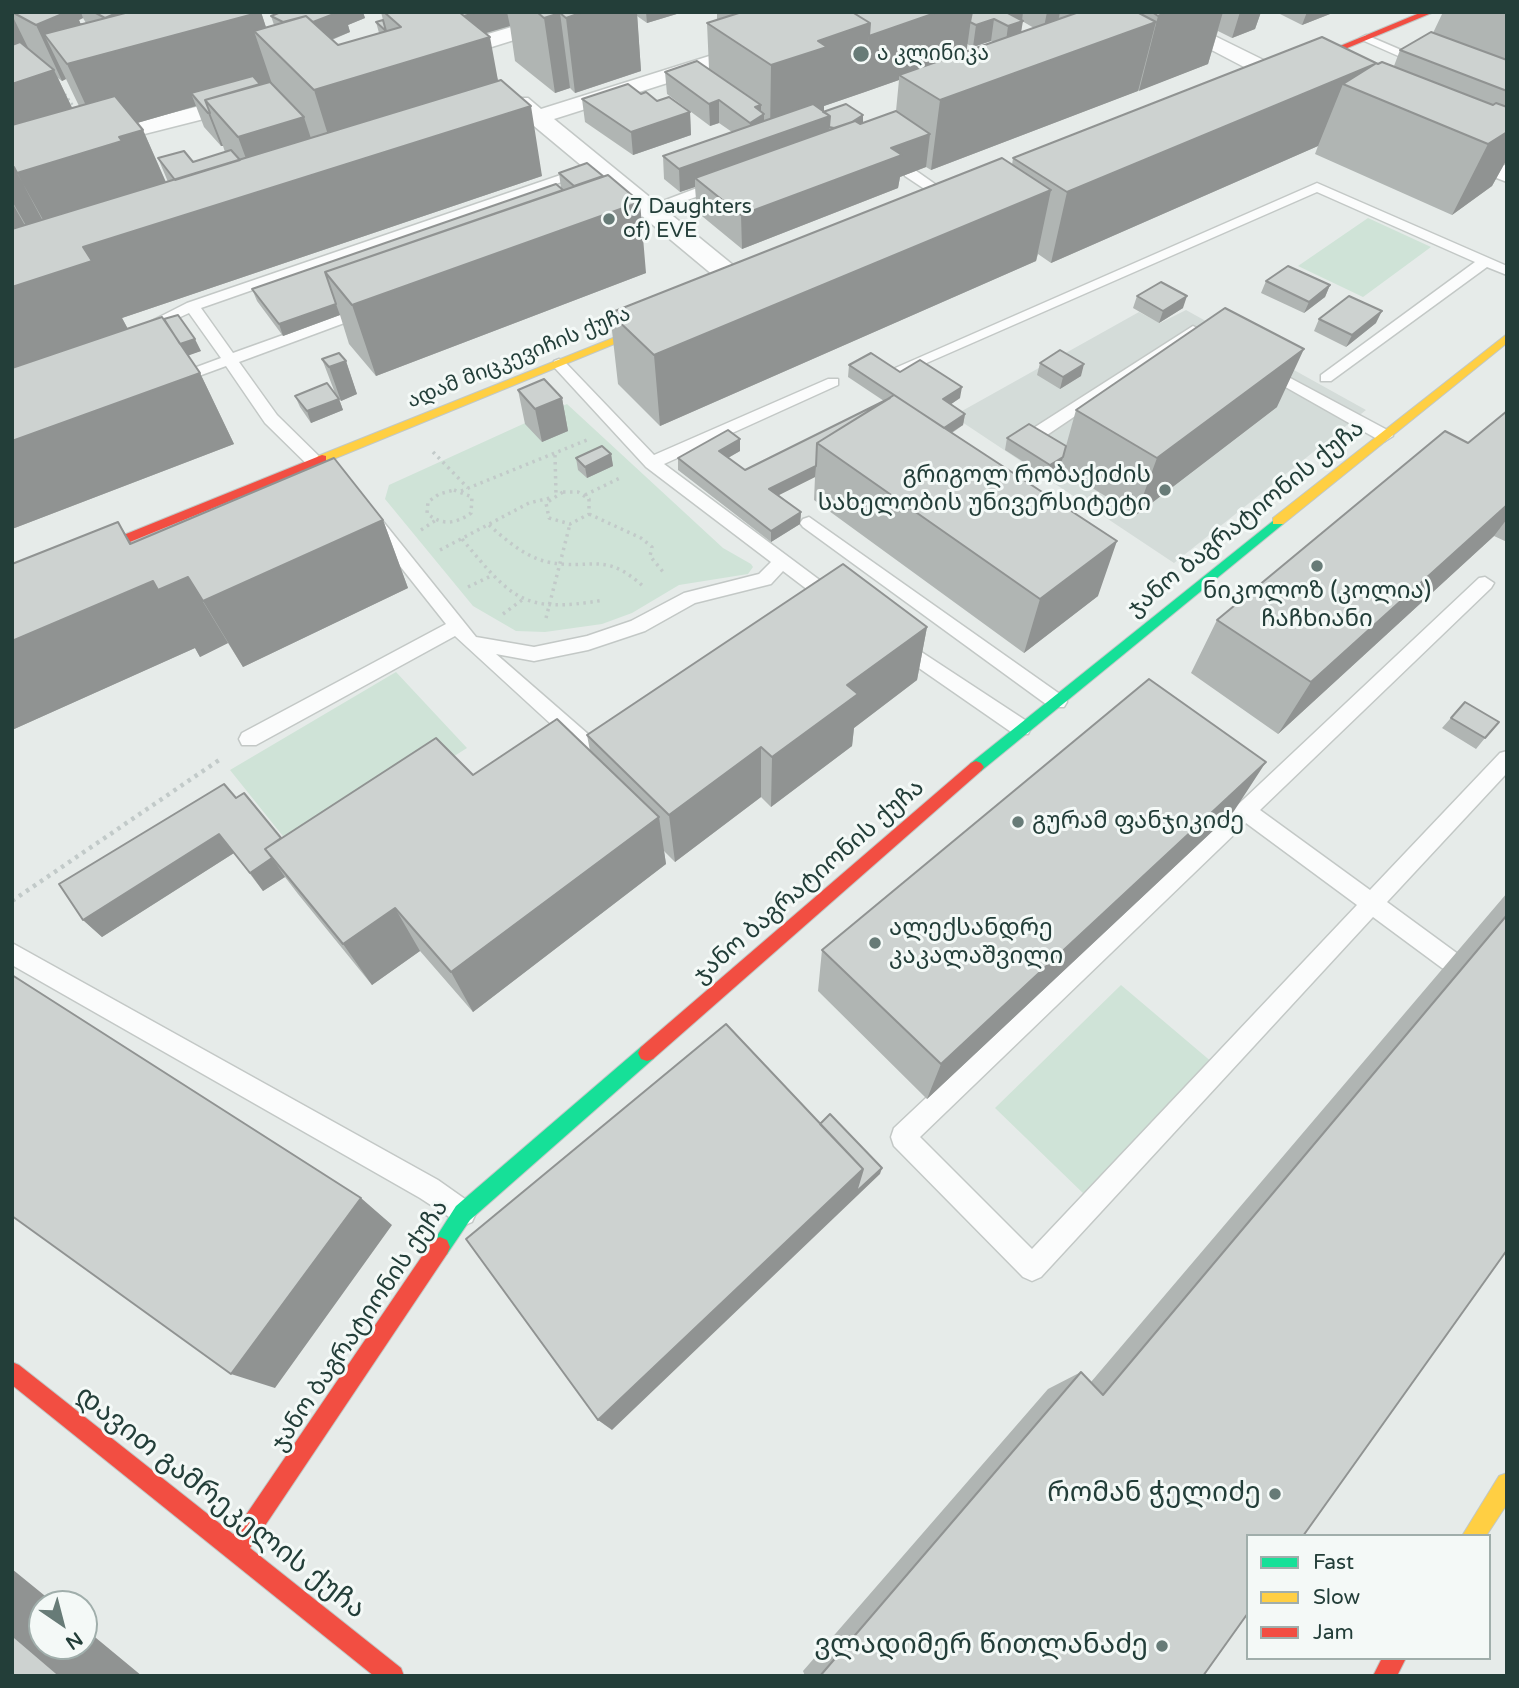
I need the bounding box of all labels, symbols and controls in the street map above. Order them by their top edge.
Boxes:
place label: ა კლინიკა [877,41,989,67]
marker: ა კლინიკა [851,44,871,64]
place label: (7 Daughters of) EVE [623,194,752,244]
marker: (7 Daughters of) EVE [601,211,617,227]
street label: ადამ მიცკევიჩის ქუჩა [404,302,634,414]
street label: ჯანო ბაგრატიონის ქუჩა [1122,414,1370,624]
place label: გრიგოლ რობაქიძის სახელობის უნივერსიტეტი [818,462,1151,518]
marker: გრიგოლ რობაქიძის სახელობის უნივერსიტეტი [1157,482,1173,498]
marker: ნიკოლოზ (კოლია) ჩაჩხიანი [1309,558,1325,574]
place label: ნიკოლოზ (კოლია) ჩაჩხიანი [1203,578,1431,634]
street label: ჯანო ბაგრატიონის ქუჩა [687,774,931,990]
place label: გურამ ფანჯიკიძე [1032,808,1244,836]
marker: გურამ ფანჯიკიძე [1010,814,1026,830]
place label: ალექსანდრე კაკალაშვილი [889,915,1063,971]
marker: ალექსანდრე კაკალაშვილი [867,935,883,951]
street label: ჯანო ბაგრატიონის ქუჩა [265,1195,455,1457]
street label: დავით გამრეკელის ქუჩა [68,1379,372,1627]
place label: რომან ჭელიძე [1047,1477,1261,1511]
marker: რომან ჭელიძე [1267,1486,1283,1502]
legend [1246,1534,1491,1660]
text: Fast [1313,1550,1354,1575]
text: Slow [1313,1585,1360,1610]
north arrow [28,1590,98,1660]
text: Jam [1313,1620,1354,1645]
text: N [61,1627,86,1654]
place label: ვლადიმერ წითლანაძე [814,1629,1148,1663]
marker: ვლადიმერ წითლანაძე [1154,1638,1170,1654]

